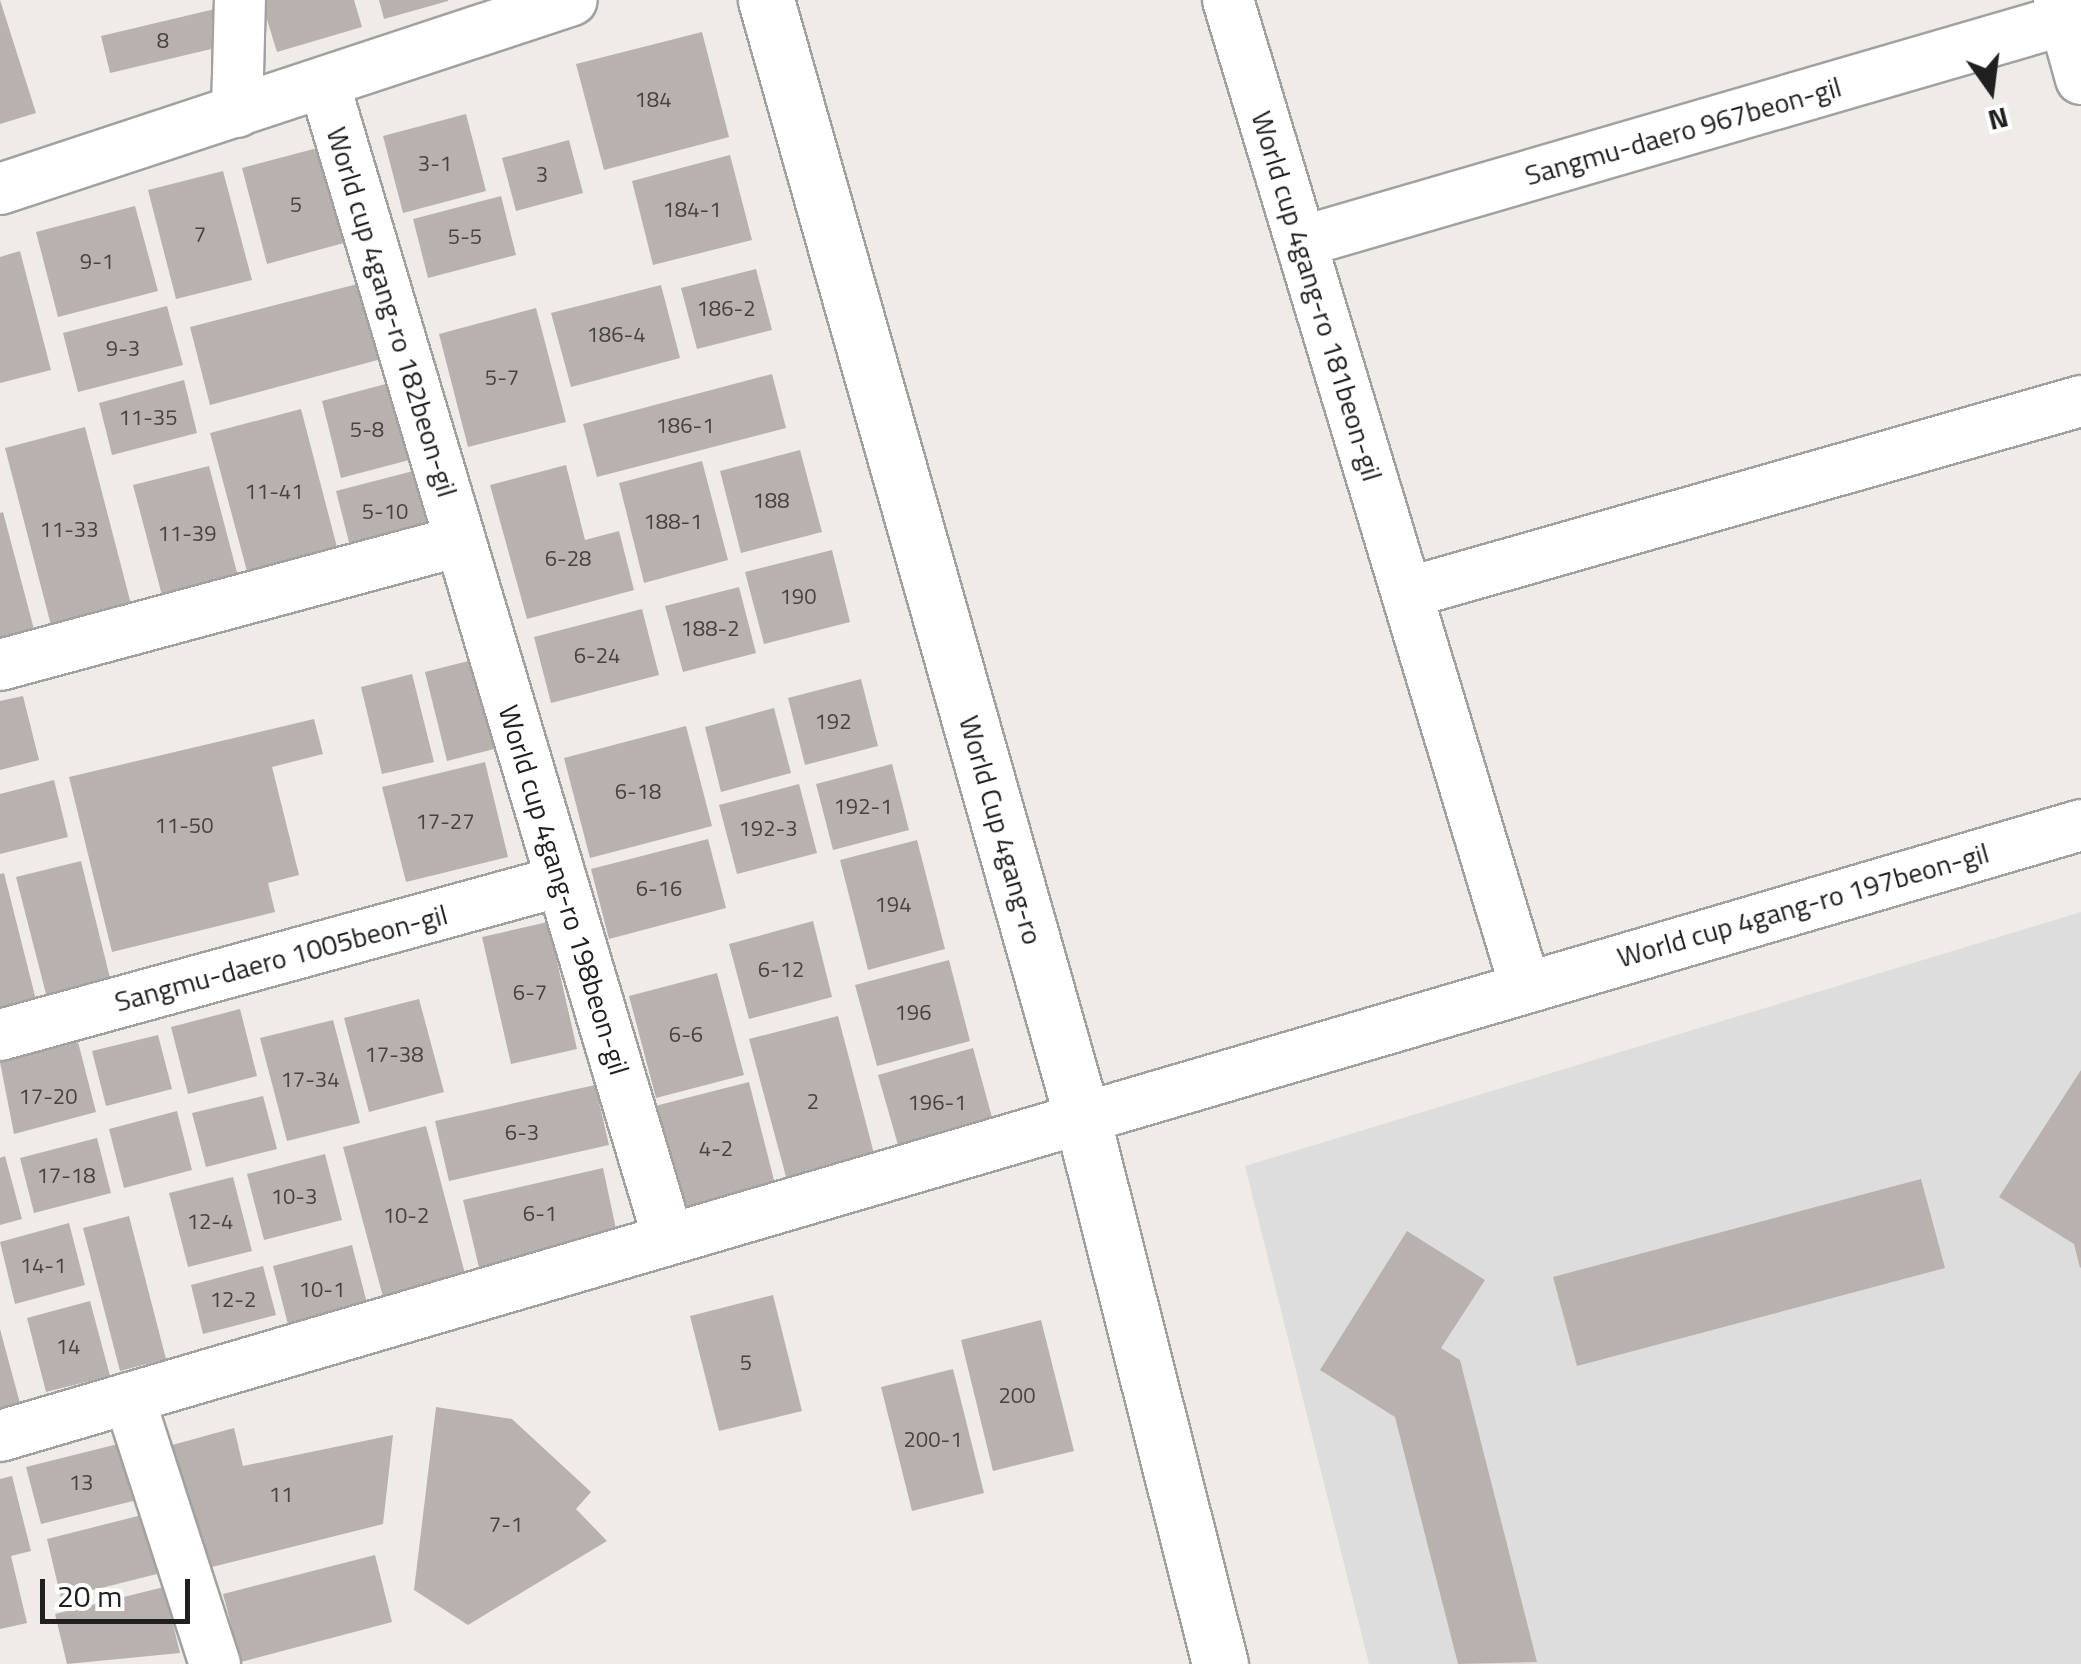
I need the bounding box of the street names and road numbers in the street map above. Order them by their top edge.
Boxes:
street label: Sangmu-daero 967beon-gil [1521,70,1845,192]
street label: World cup 4gang-ro 181beon-gil [1245,107,1389,485]
street label: World cup 4gang-ro 182beon-gil [320,123,464,501]
street label: World cup 4gang-ro 198beon-gil [492,701,636,1079]
street label: World Cup 4gang-ro [952,712,1050,948]
street label: World cup 4gang-ro 197beon-gil [1613,836,1993,974]
street label: Sangmu-daero 1005beon-gil [111,897,451,1019]

